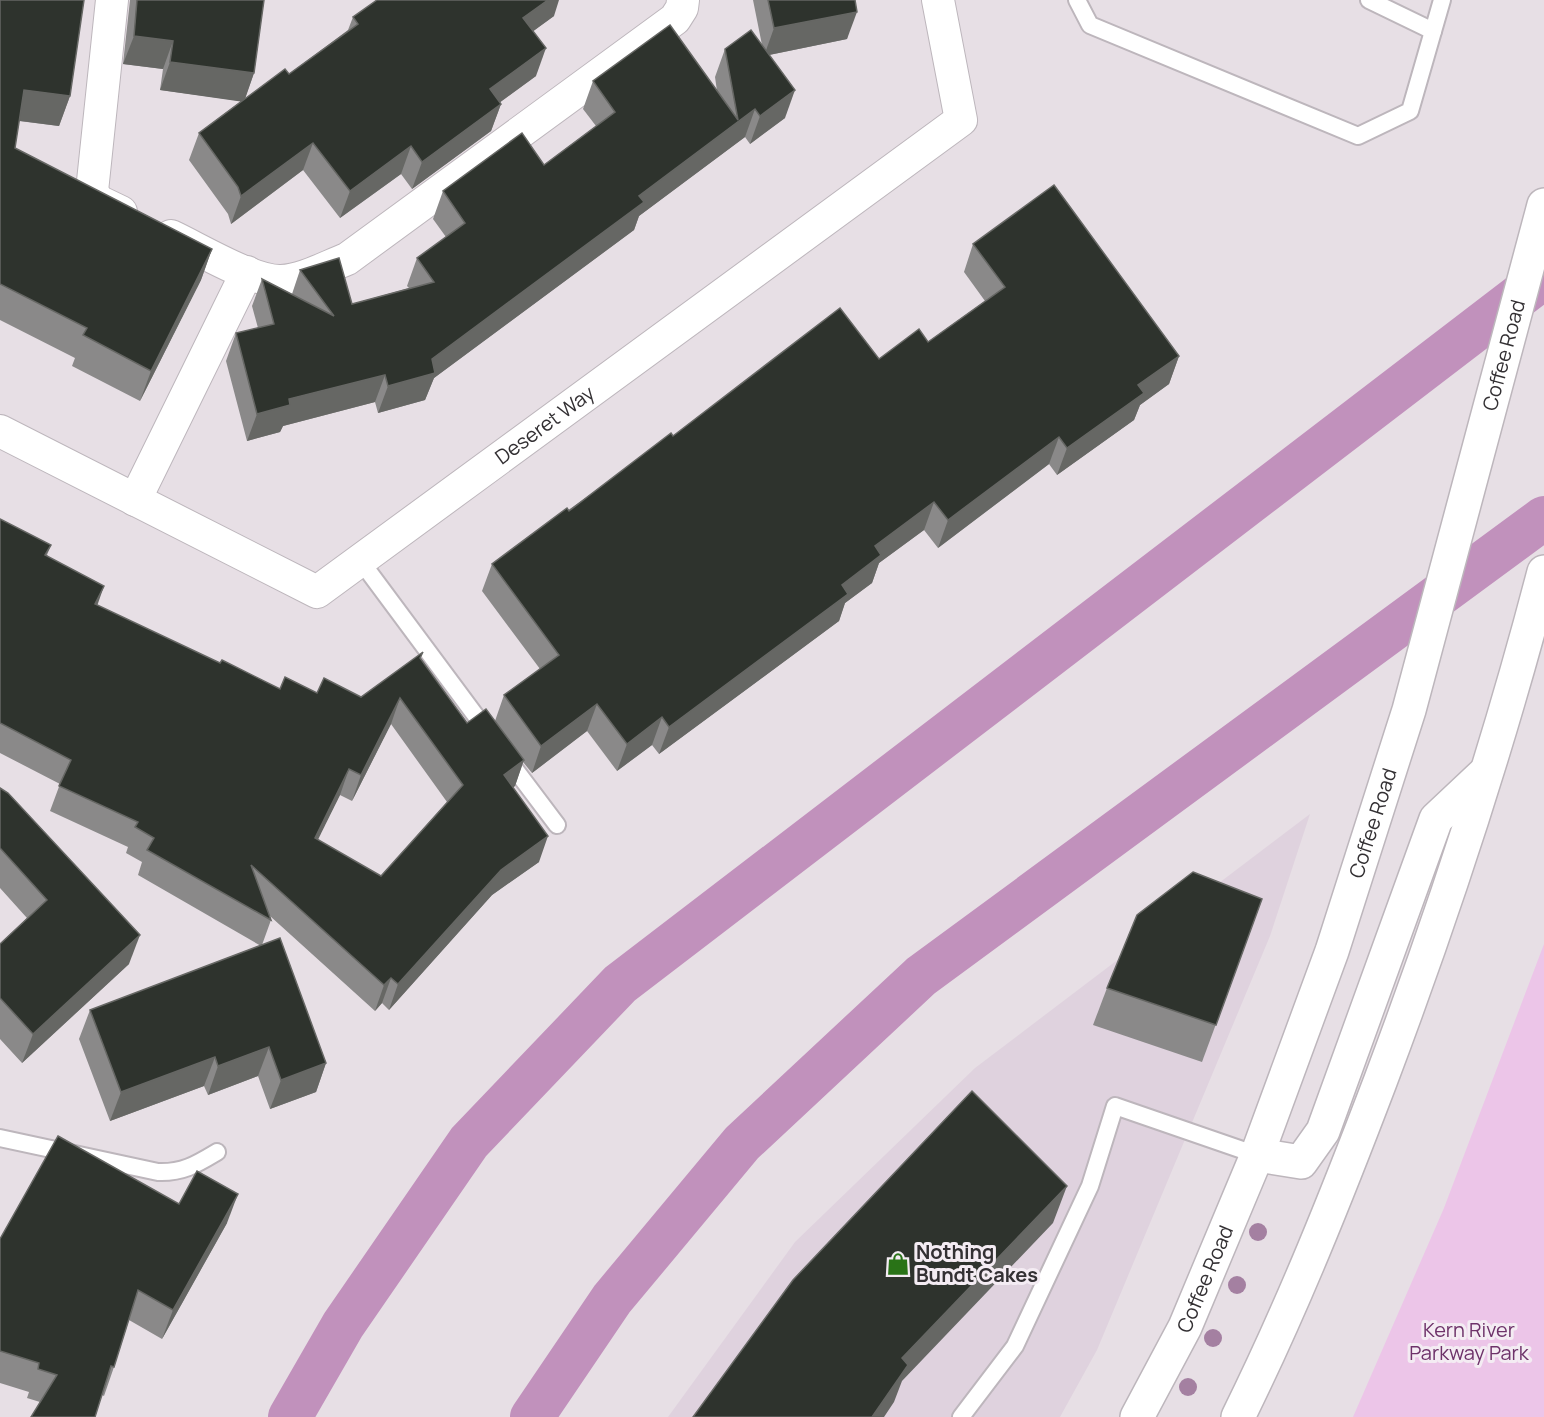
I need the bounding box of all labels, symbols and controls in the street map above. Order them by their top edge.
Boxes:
street label: Coffee Road [1476,297,1531,414]
street label: Deseret Way [489,379,600,470]
street label: Coffee Road [1342,765,1403,881]
street label: Coffee Road [1170,1221,1239,1337]
place label: Nothing Bundt Cakes [916,1238,1038,1288]
shop icon: Nothing Bundt Cakes [885,1251,911,1277]
park label: Kern River Parkway Park [1409,1316,1530,1366]

